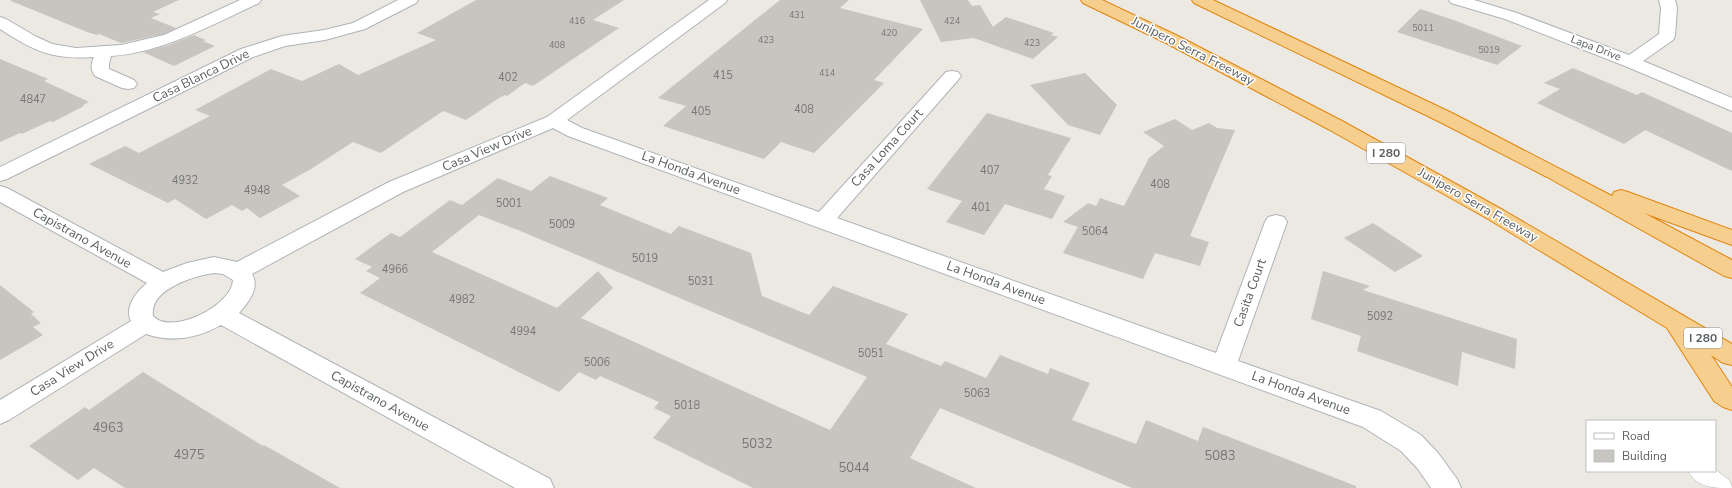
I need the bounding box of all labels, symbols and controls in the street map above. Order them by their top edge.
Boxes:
house number: 431 [789,9,805,21]
street label: Junipero Serra Freeway [1128,12,1258,90]
house number: 416 [569,15,585,27]
house number: 424 [944,15,961,27]
house number: 5011 [1412,22,1434,34]
house number: 420 [881,27,897,39]
street label: Lapa Drive [1569,32,1624,65]
house number: 423 [758,34,774,46]
house number: 423 [1024,37,1040,49]
house number: 408 [549,39,565,51]
house number: 5019 [1478,44,1500,56]
street label: Casa Blanca Drive [149,45,253,107]
house number: 414 [819,67,836,79]
house number: 415 [713,68,733,83]
house number: 402 [498,70,518,85]
house number: 4847 [20,92,46,107]
house number: 408 [794,102,814,117]
house number: 405 [691,104,711,119]
street label: Casa Loma Court [847,105,927,191]
street label: Casa View Drive [439,122,535,176]
road number: I 280 [1367,143,1405,163]
street label: La Honda Avenue [639,147,743,199]
house number: 407 [980,163,1000,178]
street label: Junipero Serra Freeway [1414,163,1541,247]
house number: 4932 [172,173,198,188]
house number: 408 [1150,177,1170,192]
house number: 4948 [244,183,271,198]
house number: 5001 [496,196,522,211]
house number: 401 [971,200,991,215]
street label: Capistrano Avenue [29,203,135,273]
house number: 5009 [549,217,575,232]
house number: 5064 [1082,224,1109,239]
house number: 5019 [632,251,658,266]
street label: Casita Court [1229,256,1271,330]
street label: La Honda Avenue [944,257,1048,309]
house number: 4966 [382,262,409,277]
house number: 5031 [688,274,714,289]
house number: 4982 [449,292,475,307]
house number: 5092 [1367,309,1393,324]
house number: 4994 [510,324,537,339]
road number: I 280 [1684,328,1722,348]
street label: Casa View Drive [27,335,117,401]
house number: 5051 [858,346,884,361]
house number: 5006 [584,355,611,370]
street label: Capistrano Avenue [327,366,433,436]
street label: La Honda Avenue [1249,367,1353,419]
house number: 5063 [964,386,990,401]
house number: 5018 [674,398,701,413]
house number: 4963 [92,419,124,437]
legend [1586,420,1716,472]
text: Road [1622,428,1650,444]
house number: 5032 [741,435,773,453]
house number: 4975 [173,446,205,464]
house number: 5083 [1204,447,1236,465]
text: Building [1622,448,1667,464]
house number: 5044 [838,459,870,477]

